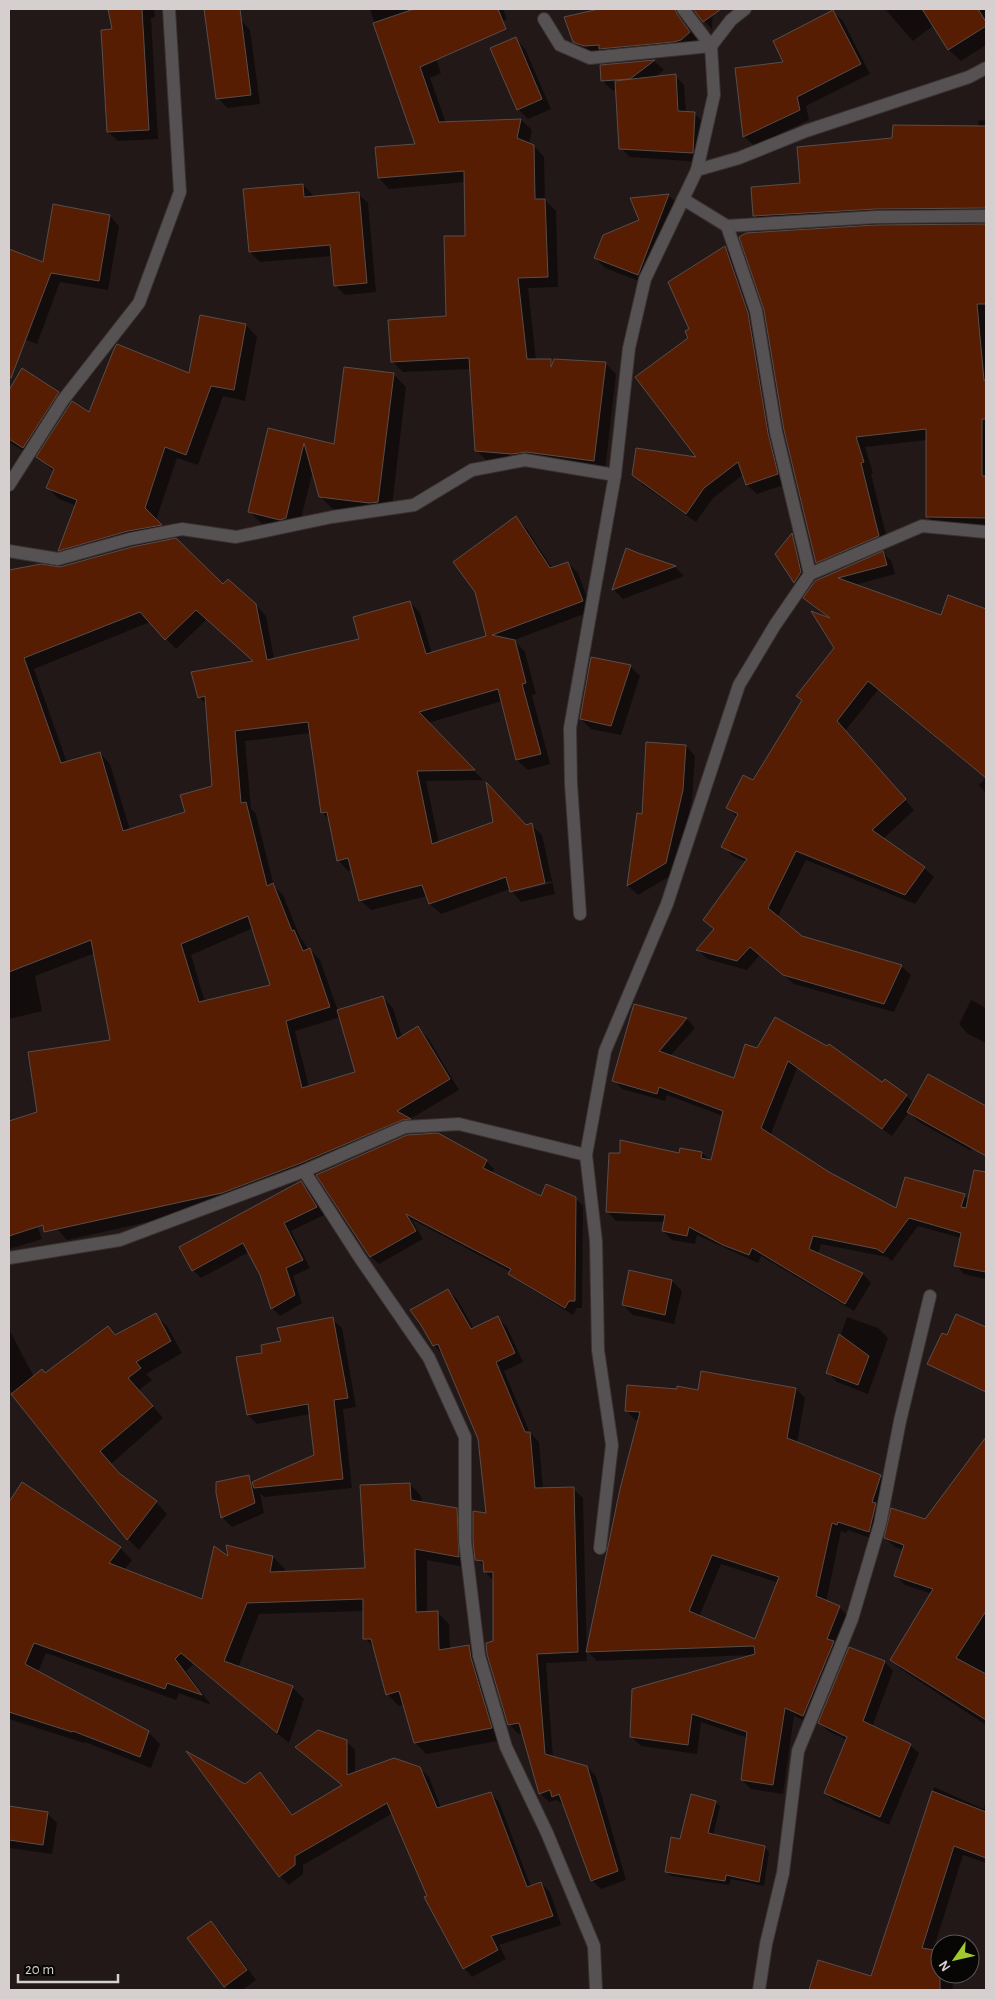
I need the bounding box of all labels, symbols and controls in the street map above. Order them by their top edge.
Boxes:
north arrow [930,1934,980,1984]
scale bar [18,1952,118,1984]
text: N [937,1958,954,1974]
text: 20 m [25,1962,54,1977]

